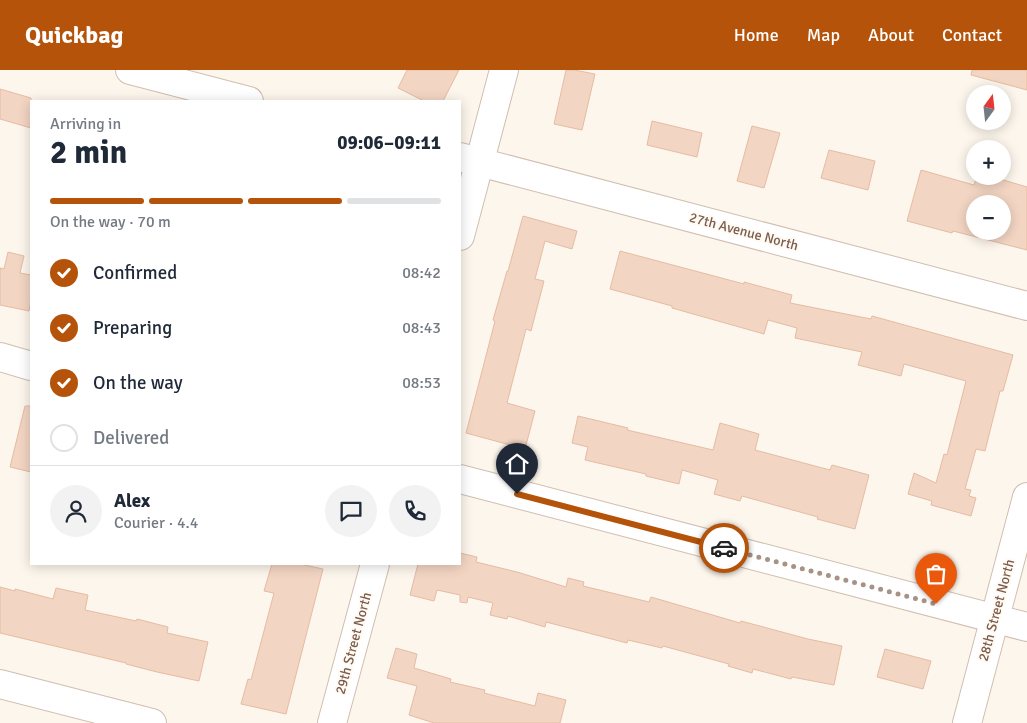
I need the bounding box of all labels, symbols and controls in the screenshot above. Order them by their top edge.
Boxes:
text: Quickbag [25,20,123,50]
text: Home [734,24,779,46]
text: Map [807,24,840,46]
text: About [868,24,914,46]
text: Contact [942,24,1002,46]
north arrow [966,85,1011,130]
map controls [966,85,1011,240]
text: Arriving in [50,114,121,134]
text: 09:06–09:11 [337,131,441,155]
text: 2 min [50,133,127,172]
button: + [966,140,1011,185]
button: − [966,195,1011,240]
street label: 27th Avenue North [687,209,800,254]
text: On the way · 70 m [50,212,171,232]
icon: check [50,259,78,287]
text: Confirmed [93,261,177,285]
text: 08:42 [402,263,441,283]
icon: check [50,314,78,342]
text: Preparing [93,316,172,340]
text: 08:43 [402,318,441,338]
icon: check [50,369,78,397]
text: On the way [93,371,183,395]
text: 08:53 [402,373,441,393]
text: Delivered [93,426,169,450]
pin [496,443,538,494]
icon: home [503,450,531,478]
button: person [50,485,102,537]
button: chat [325,485,377,537]
button: phone [389,485,441,537]
text: Alex [114,489,150,513]
text: Courier · 4.4 [114,513,198,533]
courier [699,523,749,573]
icon: car [710,534,738,562]
pin [915,553,957,604]
street label: 28th Street North [975,557,1018,663]
icon: bag [922,560,950,588]
street label: 29th Street North [332,590,375,696]

